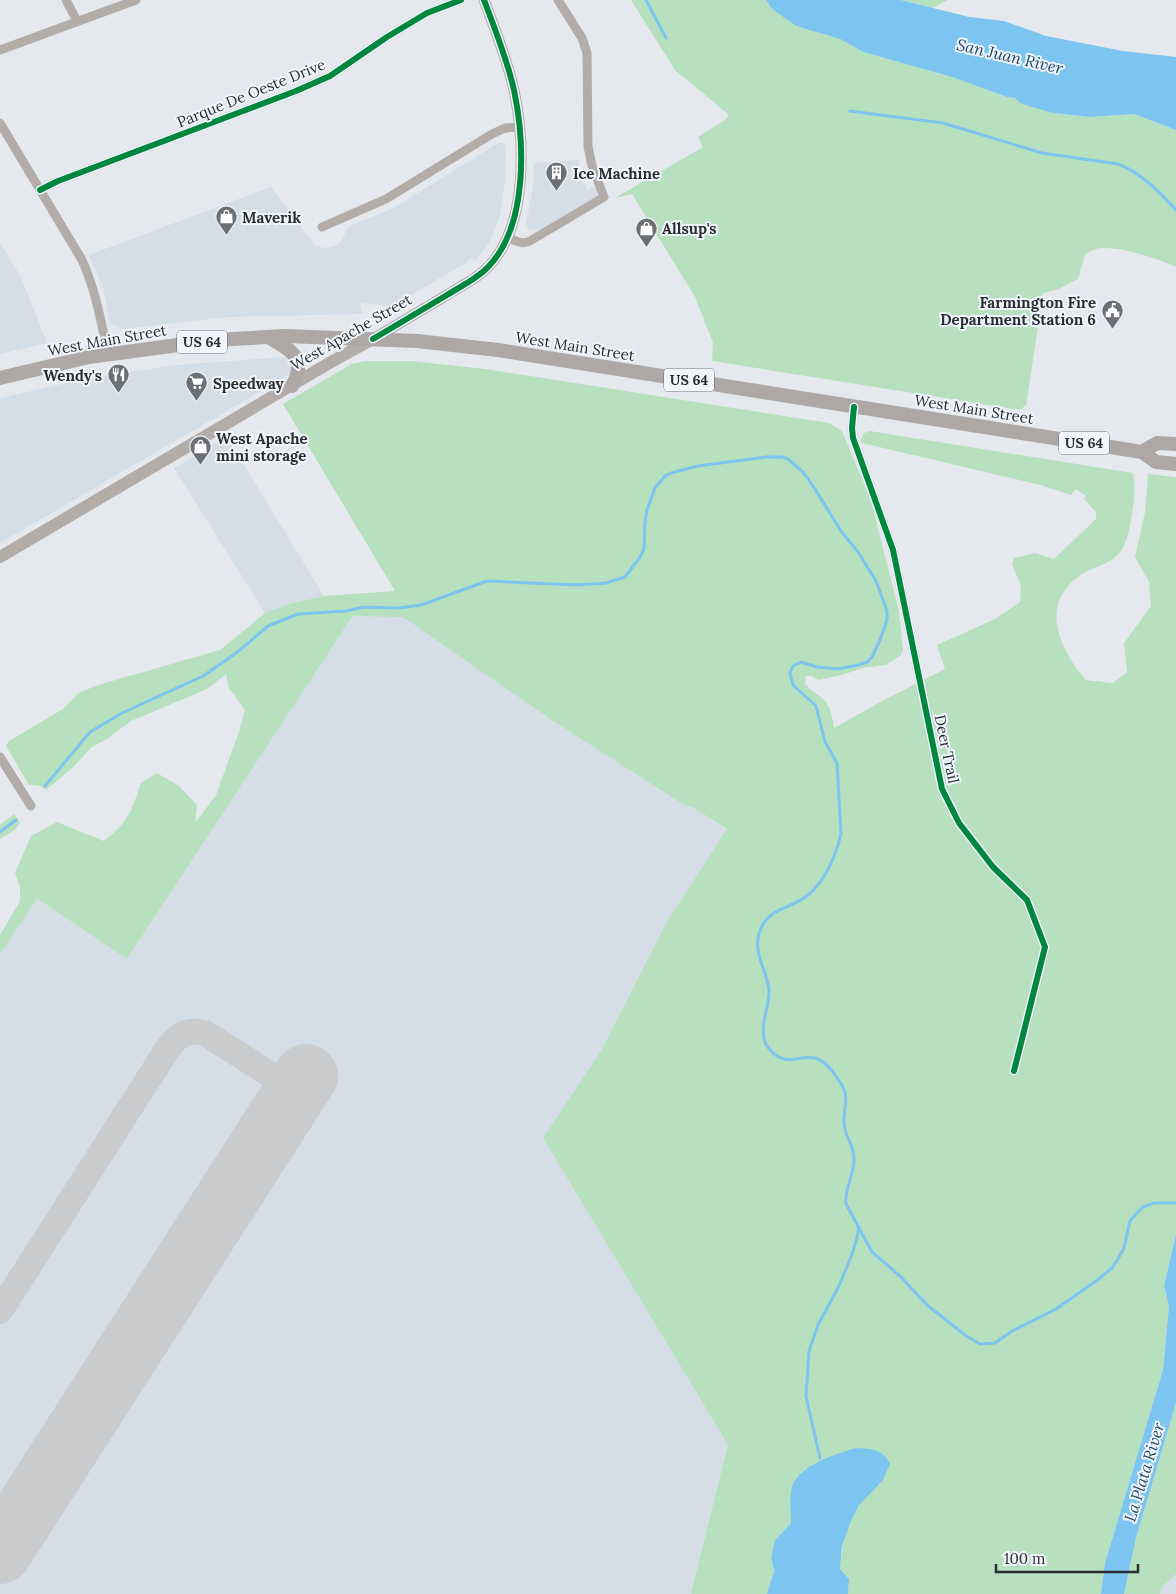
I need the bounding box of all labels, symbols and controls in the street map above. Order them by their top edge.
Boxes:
water label: San Juan River [955,34,1066,78]
street label: Parque De Oeste Drive [174,55,328,131]
building icon: Ice Machine [545,161,569,192]
place label: Ice Machine [573,164,660,183]
shop icon: Maverik [214,205,238,236]
place label: Maverik [242,208,301,227]
shop icon: Allsup's [634,216,658,247]
place label: Allsup's [662,219,717,238]
street label: West Apache Street [287,289,415,374]
place label: Farmington Fire Department Station 6 [940,293,1096,329]
public building icon: Farmington Fire Department Station 6 [1100,299,1124,330]
street label: West Main Street [46,320,168,360]
street label: West Main Street [514,327,636,365]
road number: US 64 [177,331,227,354]
restaurant icon: Wendy's [106,363,130,394]
place label: Wendy's [43,366,102,385]
road number: US 64 [664,368,714,392]
supermarket icon: Speedway [185,371,209,402]
place label: Speedway [213,374,285,393]
street label: West Main Street [913,390,1035,428]
place label: West Apache mini storage [216,429,308,465]
road number: US 64 [1059,432,1109,454]
shop icon: West Apache mini storage [188,435,212,466]
street label: Deer Trail [930,713,964,785]
water label: La Plata River [1119,1419,1169,1524]
scale bar [996,1542,1138,1574]
text: 100 m [1004,1549,1045,1568]

